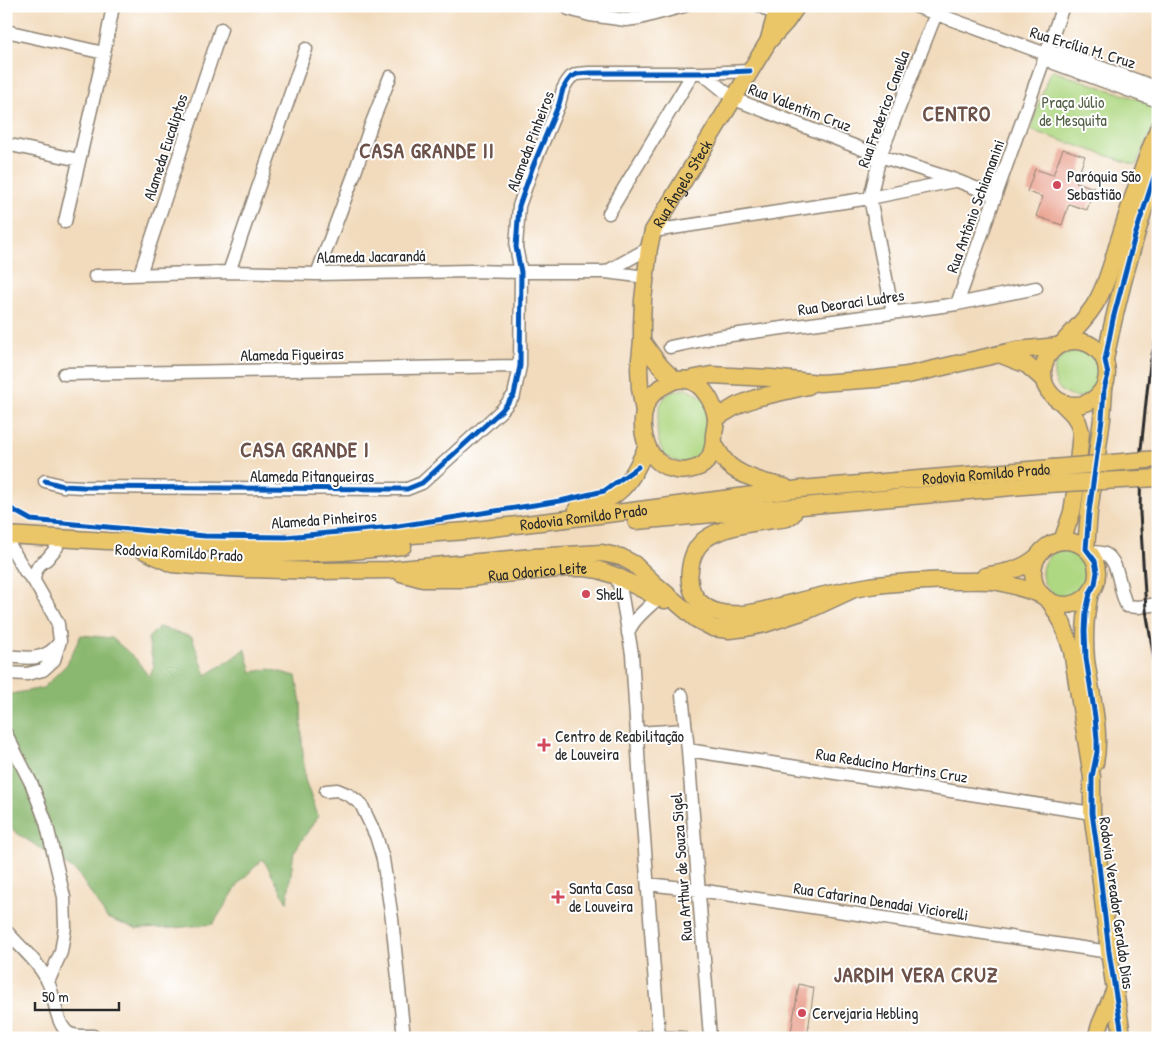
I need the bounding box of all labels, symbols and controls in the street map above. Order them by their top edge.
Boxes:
street label: Rua Ercília M. Cruz [1028,21,1139,74]
street label: Rua Frederico Canella [852,48,914,170]
street label: Rua Valentim Cruz [745,77,855,137]
street label: Alameda Pinheiros [501,88,559,194]
street label: Alameda Eucaliptos [137,91,193,203]
park label: Praça Júlio de Mesquita [1039,91,1107,131]
district label: CENTRO [923,99,992,128]
street label: Rua Ângelo Steck [647,135,717,231]
district label: CASA GRANDE II [359,136,495,165]
street label: Rua Antônio Schiamanini [941,136,1009,276]
place label: Paróquia São Sebastião [1067,165,1142,205]
marker: Paróquia São Sebastião [1051,179,1063,191]
street label: Alameda Jacarandá [317,244,425,268]
street label: Rua Deoraci Ludres [796,284,906,320]
street label: Alameda Figueiras [240,342,344,366]
district label: CASA GRANDE I [240,435,370,464]
street label: Rodovia Romildo Prado [921,457,1051,490]
street label: Alameda Pitangueiras [250,465,374,487]
street label: Rodovia Romildo Prado [519,498,649,536]
street label: Alameda Pinheiros [270,504,378,534]
street label: Rodovia Romildo Prado [115,538,244,566]
street label: Rua Odorico Leite [487,557,588,587]
place label: Shell [596,583,623,605]
marker: Shell [580,588,592,600]
place label: Centro de Reabilitação de Louveira [555,725,685,765]
marker: Centro de Reabilitação de Louveira [537,738,551,752]
street label: Rua Reducino Martins Cruz [815,742,970,788]
street label: Rua Arthur de Souza Sigel [665,792,697,942]
street label: Rodovia Vereador Geraldo Dias [1094,815,1140,991]
street label: Rua Catarina Denadai Viciorelli [792,876,970,926]
place label: Santa Casa de Louveira [569,877,633,917]
marker: Santa Casa de Louveira [551,890,565,904]
district label: JARDIM VERA CRUZ [834,960,998,989]
scale bar [35,979,119,1011]
text: 50 m [42,986,69,1007]
place label: Cervejaria Hebling [812,1002,918,1024]
marker: Cervejaria Hebling [796,1007,808,1019]

